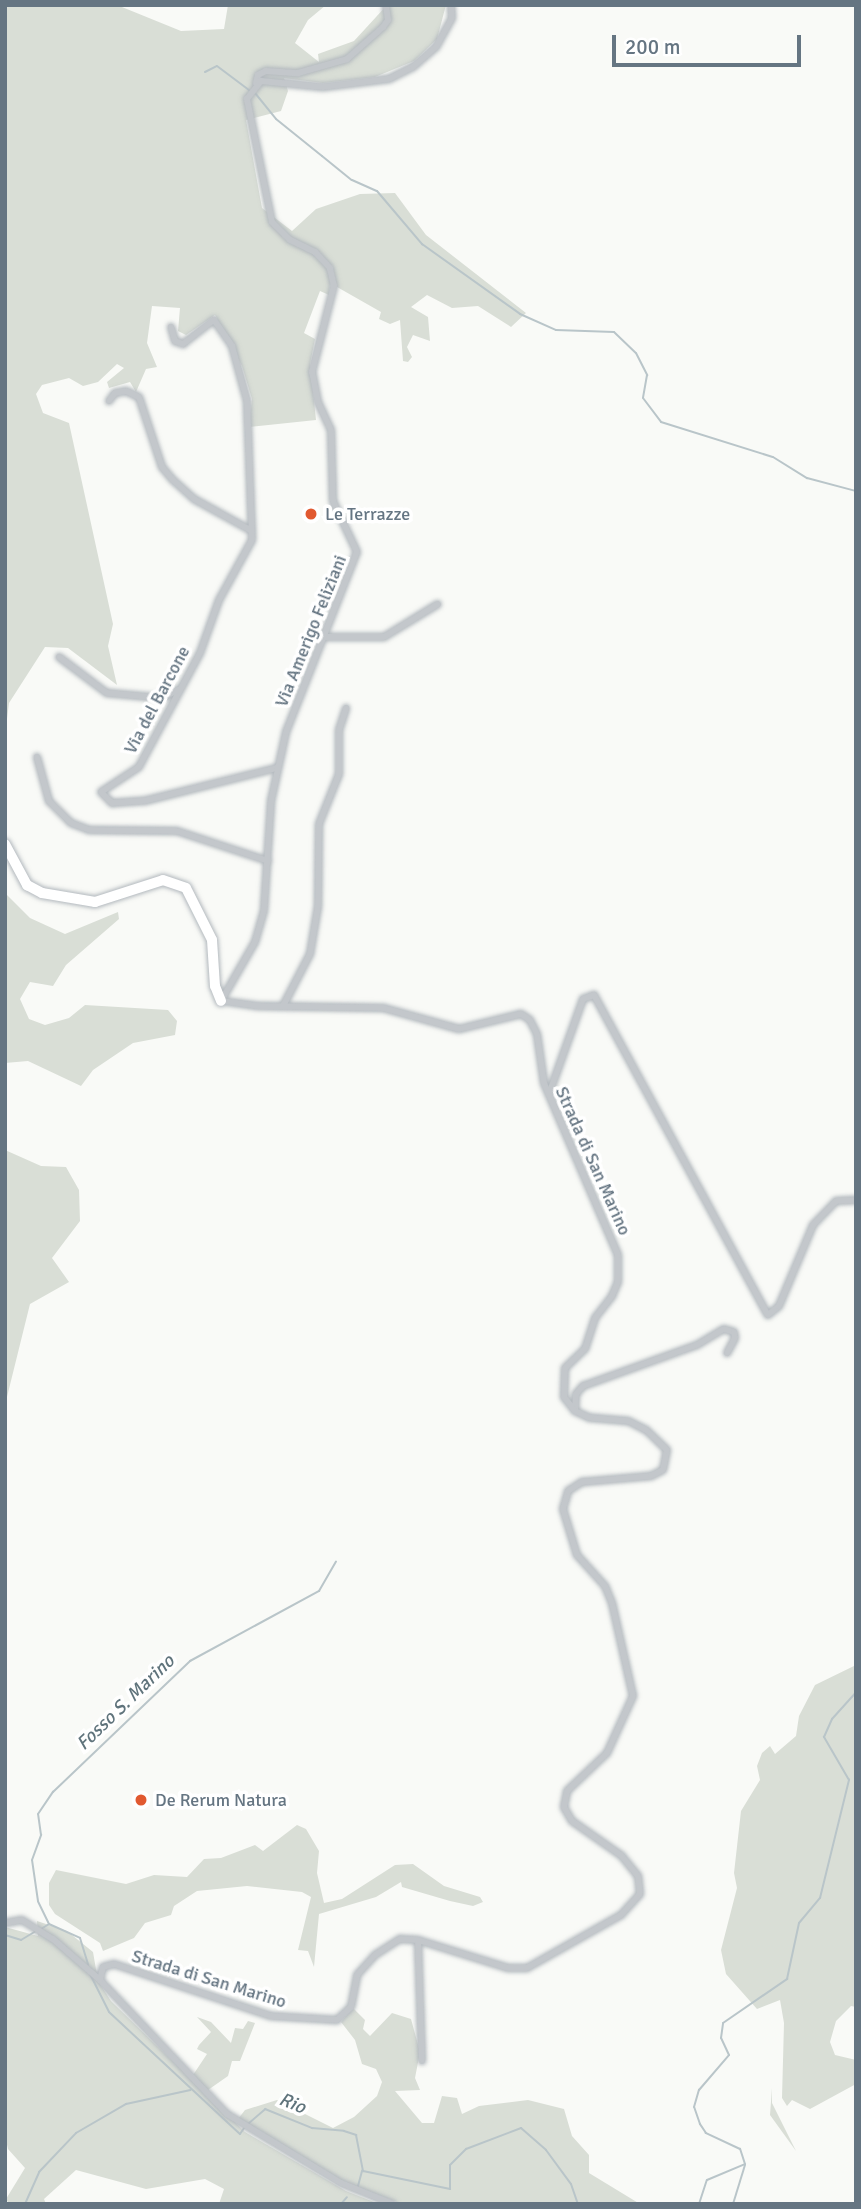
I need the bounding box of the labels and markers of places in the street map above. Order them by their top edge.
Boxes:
place label: Le Terrazze [325,503,410,525]
marker: Le Terrazze [303,506,319,522]
place label: De Rerum Natura [155,1789,287,1811]
marker: De Rerum Natura [133,1792,149,1808]

